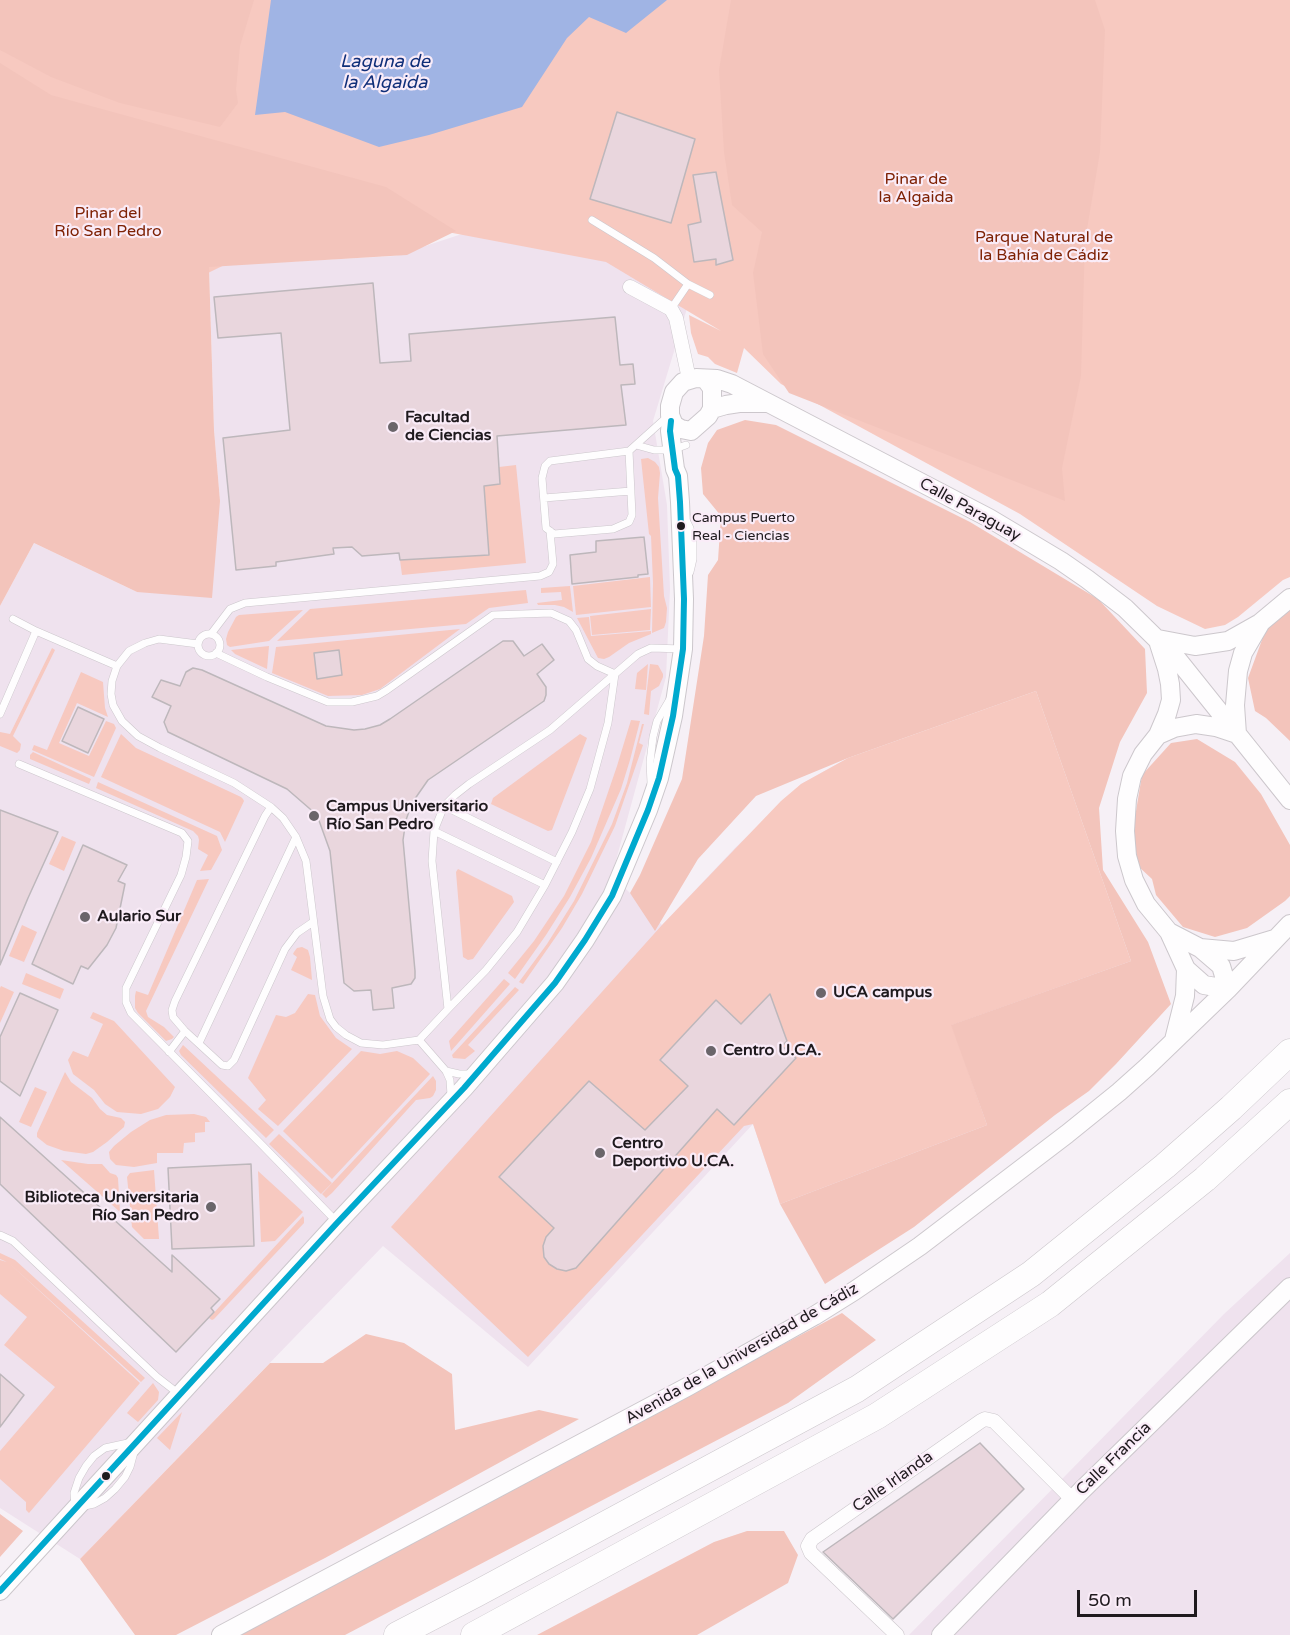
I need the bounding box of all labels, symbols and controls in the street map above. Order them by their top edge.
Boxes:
water label: Laguna de la Algaida [340,51,430,94]
park label: Pinar de la Algaida [878,170,954,208]
park label: Pinar del Río San Pedro [54,204,162,242]
park label: Parque Natural de la Bahía de Cádiz [975,228,1113,266]
place label: Facultad de Ciencias [405,408,491,446]
marker: Facultad de Ciencias [386,420,400,434]
street label: Calle Paraguay [916,474,1024,546]
place label: Campus Puerto Real - Ciencias [692,510,795,542]
marker: Campus Puerto Real - Ciencias [675,520,687,532]
place label: Campus Universitario Río San Pedro [326,797,488,835]
marker: Campus Universitario Río San Pedro [307,809,321,823]
place label: Aulario Sur [97,907,181,927]
marker: Aulario Sur [78,910,92,924]
place label: UCA campus [833,983,932,1003]
marker: UCA campus [814,986,828,1000]
place label: Centro U.CA. [723,1041,821,1061]
marker: Centro U.CA. [704,1044,718,1058]
place label: Centro Deportivo U.CA. [612,1134,734,1172]
marker: Centro Deportivo U.CA. [593,1146,607,1160]
place label: Biblioteca Universitaria Río San Pedro [25,1188,199,1226]
marker: Biblioteca Universitaria Río San Pedro [204,1200,218,1214]
street label: Avenida de la Universidad de Cádiz [622,1279,862,1429]
street label: Calle Francia [1072,1418,1156,1500]
street label: Calle Irlanda [849,1447,937,1517]
unlabelled marker [100,1470,112,1482]
scale bar [1080,1578,1200,1616]
text: 50 m [1088,1589,1132,1611]

